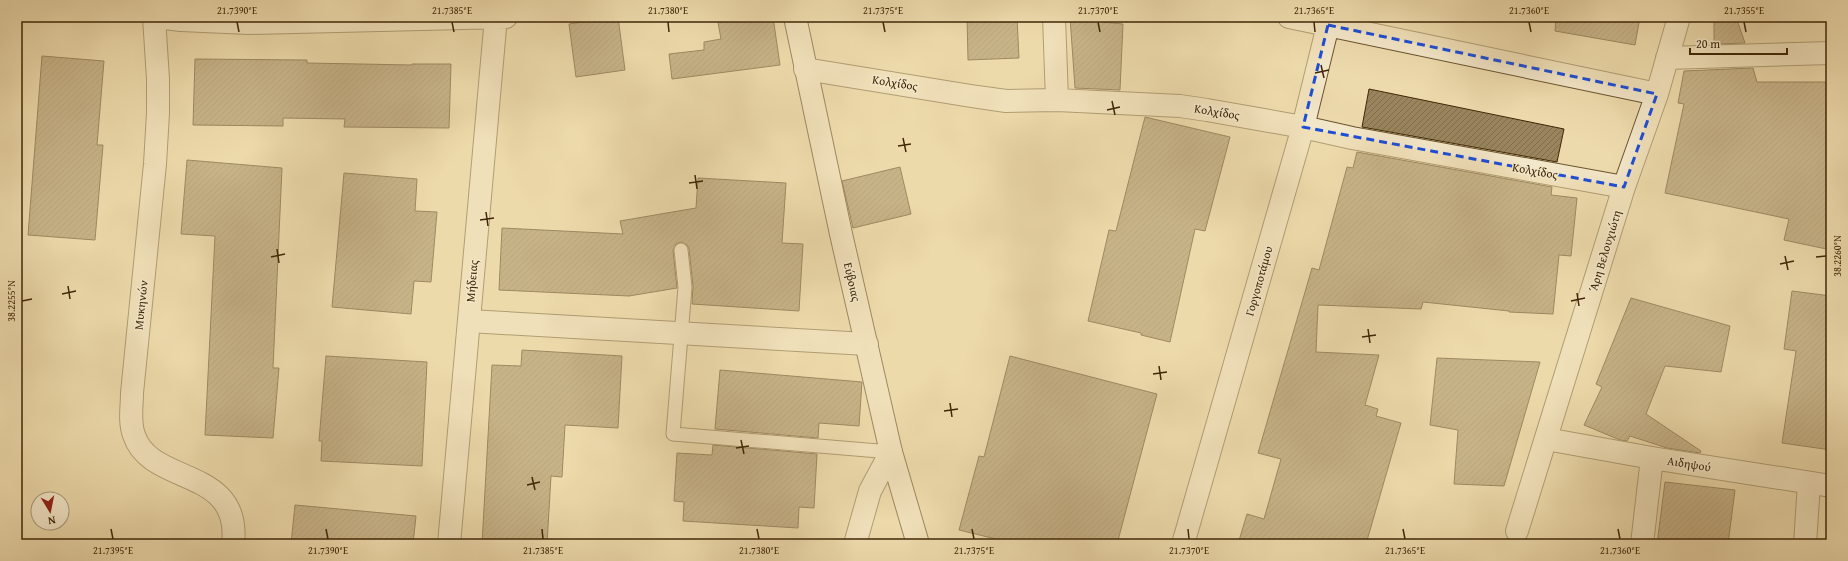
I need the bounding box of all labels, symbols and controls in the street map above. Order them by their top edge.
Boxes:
text: 21.7390°E [217,3,257,18]
text: 21.7385°E [432,3,472,18]
text: 21.7380°E [648,3,688,18]
text: 21.7375°E [863,3,903,18]
text: 21.7370°E [1078,3,1118,18]
text: 21.7365°E [1294,3,1334,18]
text: 21.7360°E [1509,3,1549,18]
text: 21.7355°E [1724,3,1764,18]
scale bar [1690,30,1787,56]
text: 20 m [1696,35,1720,52]
street label: Κολχίδος [871,71,919,94]
street label: Κολχίδος [1193,100,1241,123]
street label: Κολχίδος [1511,158,1559,183]
street label: Άρη Βελουχιώτη [1584,208,1625,294]
text: 38.2260°N [1830,235,1845,277]
street label: Γοργοποτάμου [1240,244,1277,318]
street label: Μήδειας [461,259,482,303]
street label: Εύβοιας [840,261,865,303]
street label: Μυκηνών [129,279,152,331]
text: 38.2255°N [4,280,19,322]
street label: Αιδηψού [1666,452,1712,475]
north arrow [30,491,70,531]
text: N [46,512,57,529]
text: 21.7395°E [93,543,133,558]
text: 21.7390°E [308,543,348,558]
text: 21.7385°E [523,543,563,558]
text: 21.7380°E [739,543,779,558]
text: 21.7375°E [954,543,994,558]
text: 21.7370°E [1169,543,1209,558]
text: 21.7365°E [1385,543,1425,558]
text: 21.7360°E [1600,543,1640,558]

